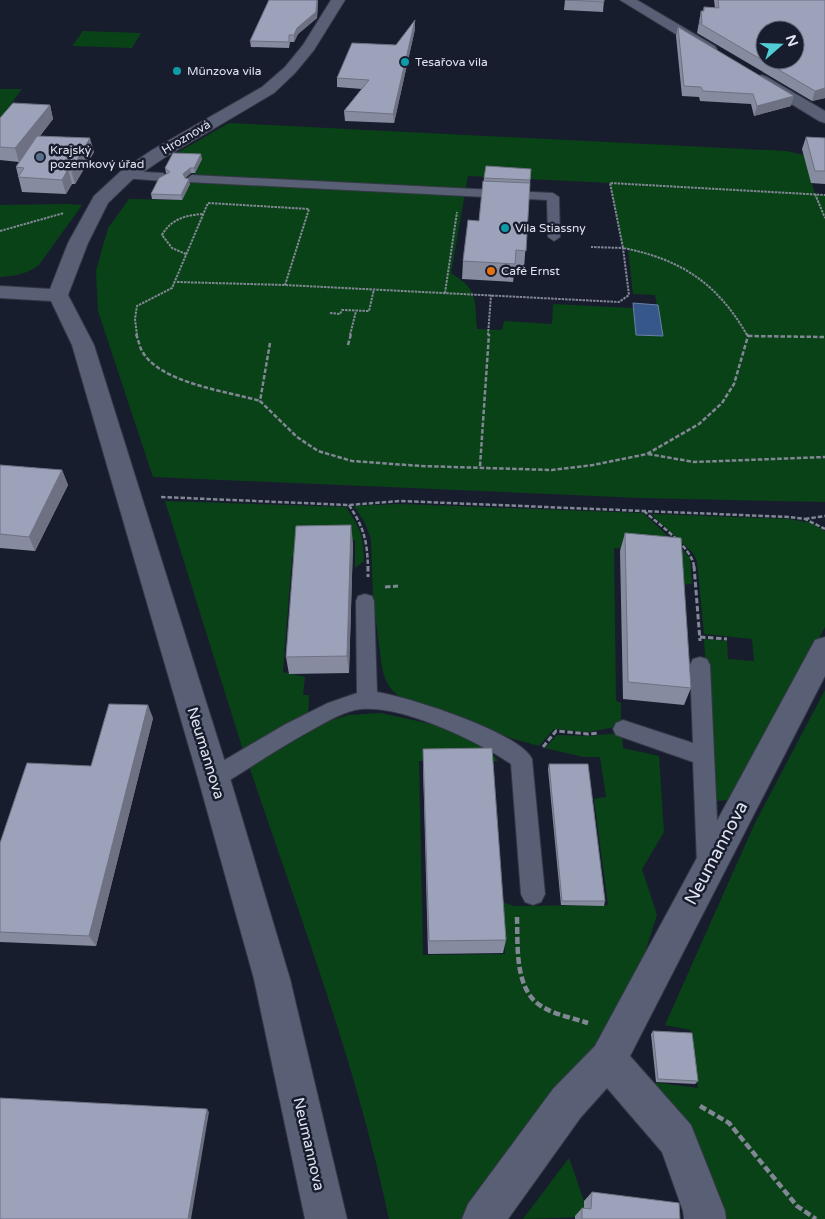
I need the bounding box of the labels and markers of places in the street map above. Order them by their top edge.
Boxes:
place label: Tesařova vila [415,55,488,69]
marker: Tesařova vila [399,56,411,68]
place label: Münzova vila [187,64,261,78]
marker: Münzova vila [171,65,183,77]
place label: Krajský pozemkový úřad [50,143,144,171]
marker: Krajský pozemkový úřad [34,151,46,163]
place label: Vila Stiassny [515,221,586,235]
marker: Vila Stiassny [499,222,511,234]
place label: Café Ernst [501,264,560,278]
marker: Café Ernst [485,265,497,277]

